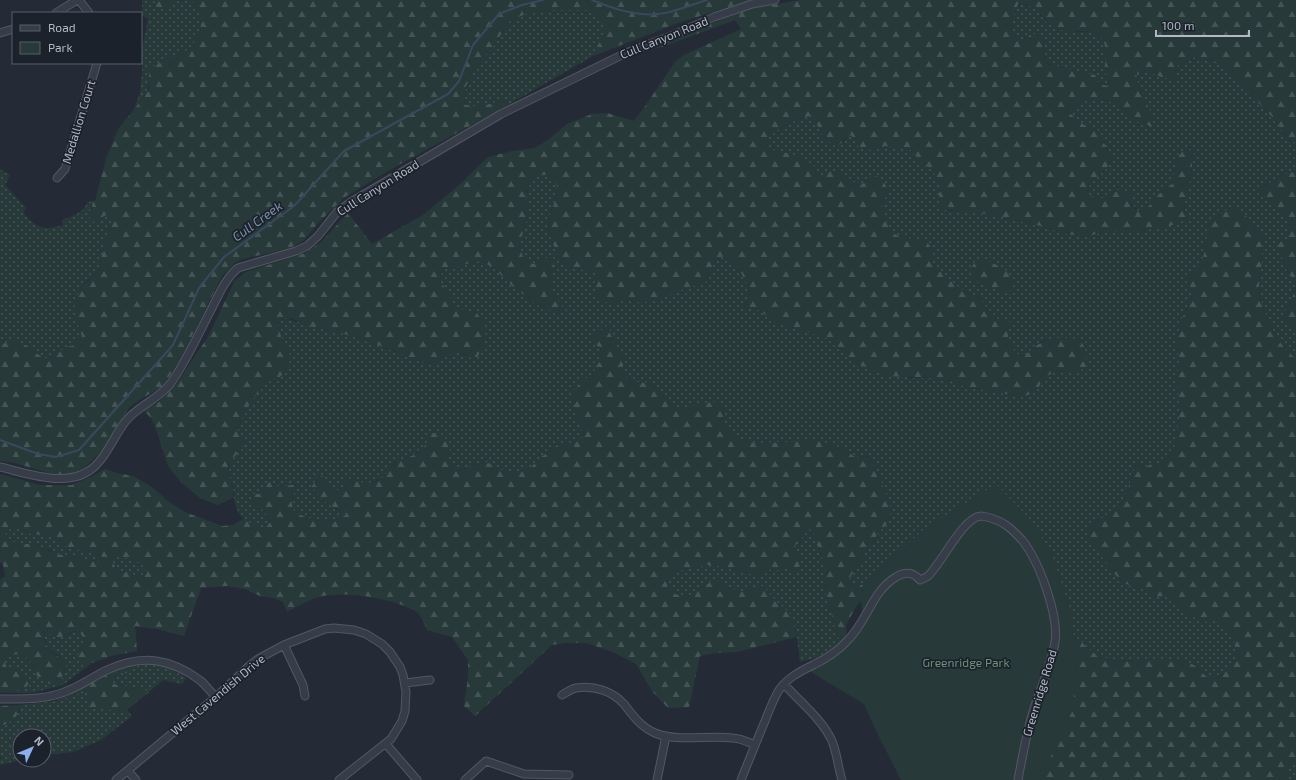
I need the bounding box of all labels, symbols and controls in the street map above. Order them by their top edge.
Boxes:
legend [12,12,142,64]
scale bar [1156,12,1249,38]
street label: Cull Canyon Road [617,13,710,61]
text: 100 m [1162,18,1194,32]
text: Road [48,20,76,34]
text: Park [48,40,73,54]
street label: Medallion Court [59,78,98,165]
street label: Cull Canyon Road [334,156,421,218]
water label: Cull Creek [229,197,285,245]
street label: Greenridge Road [1019,648,1059,738]
street label: West Cavendish Drive [168,651,267,738]
park label: Greenridge Park [922,655,1010,669]
north arrow [12,728,52,768]
text: N [32,733,47,748]

